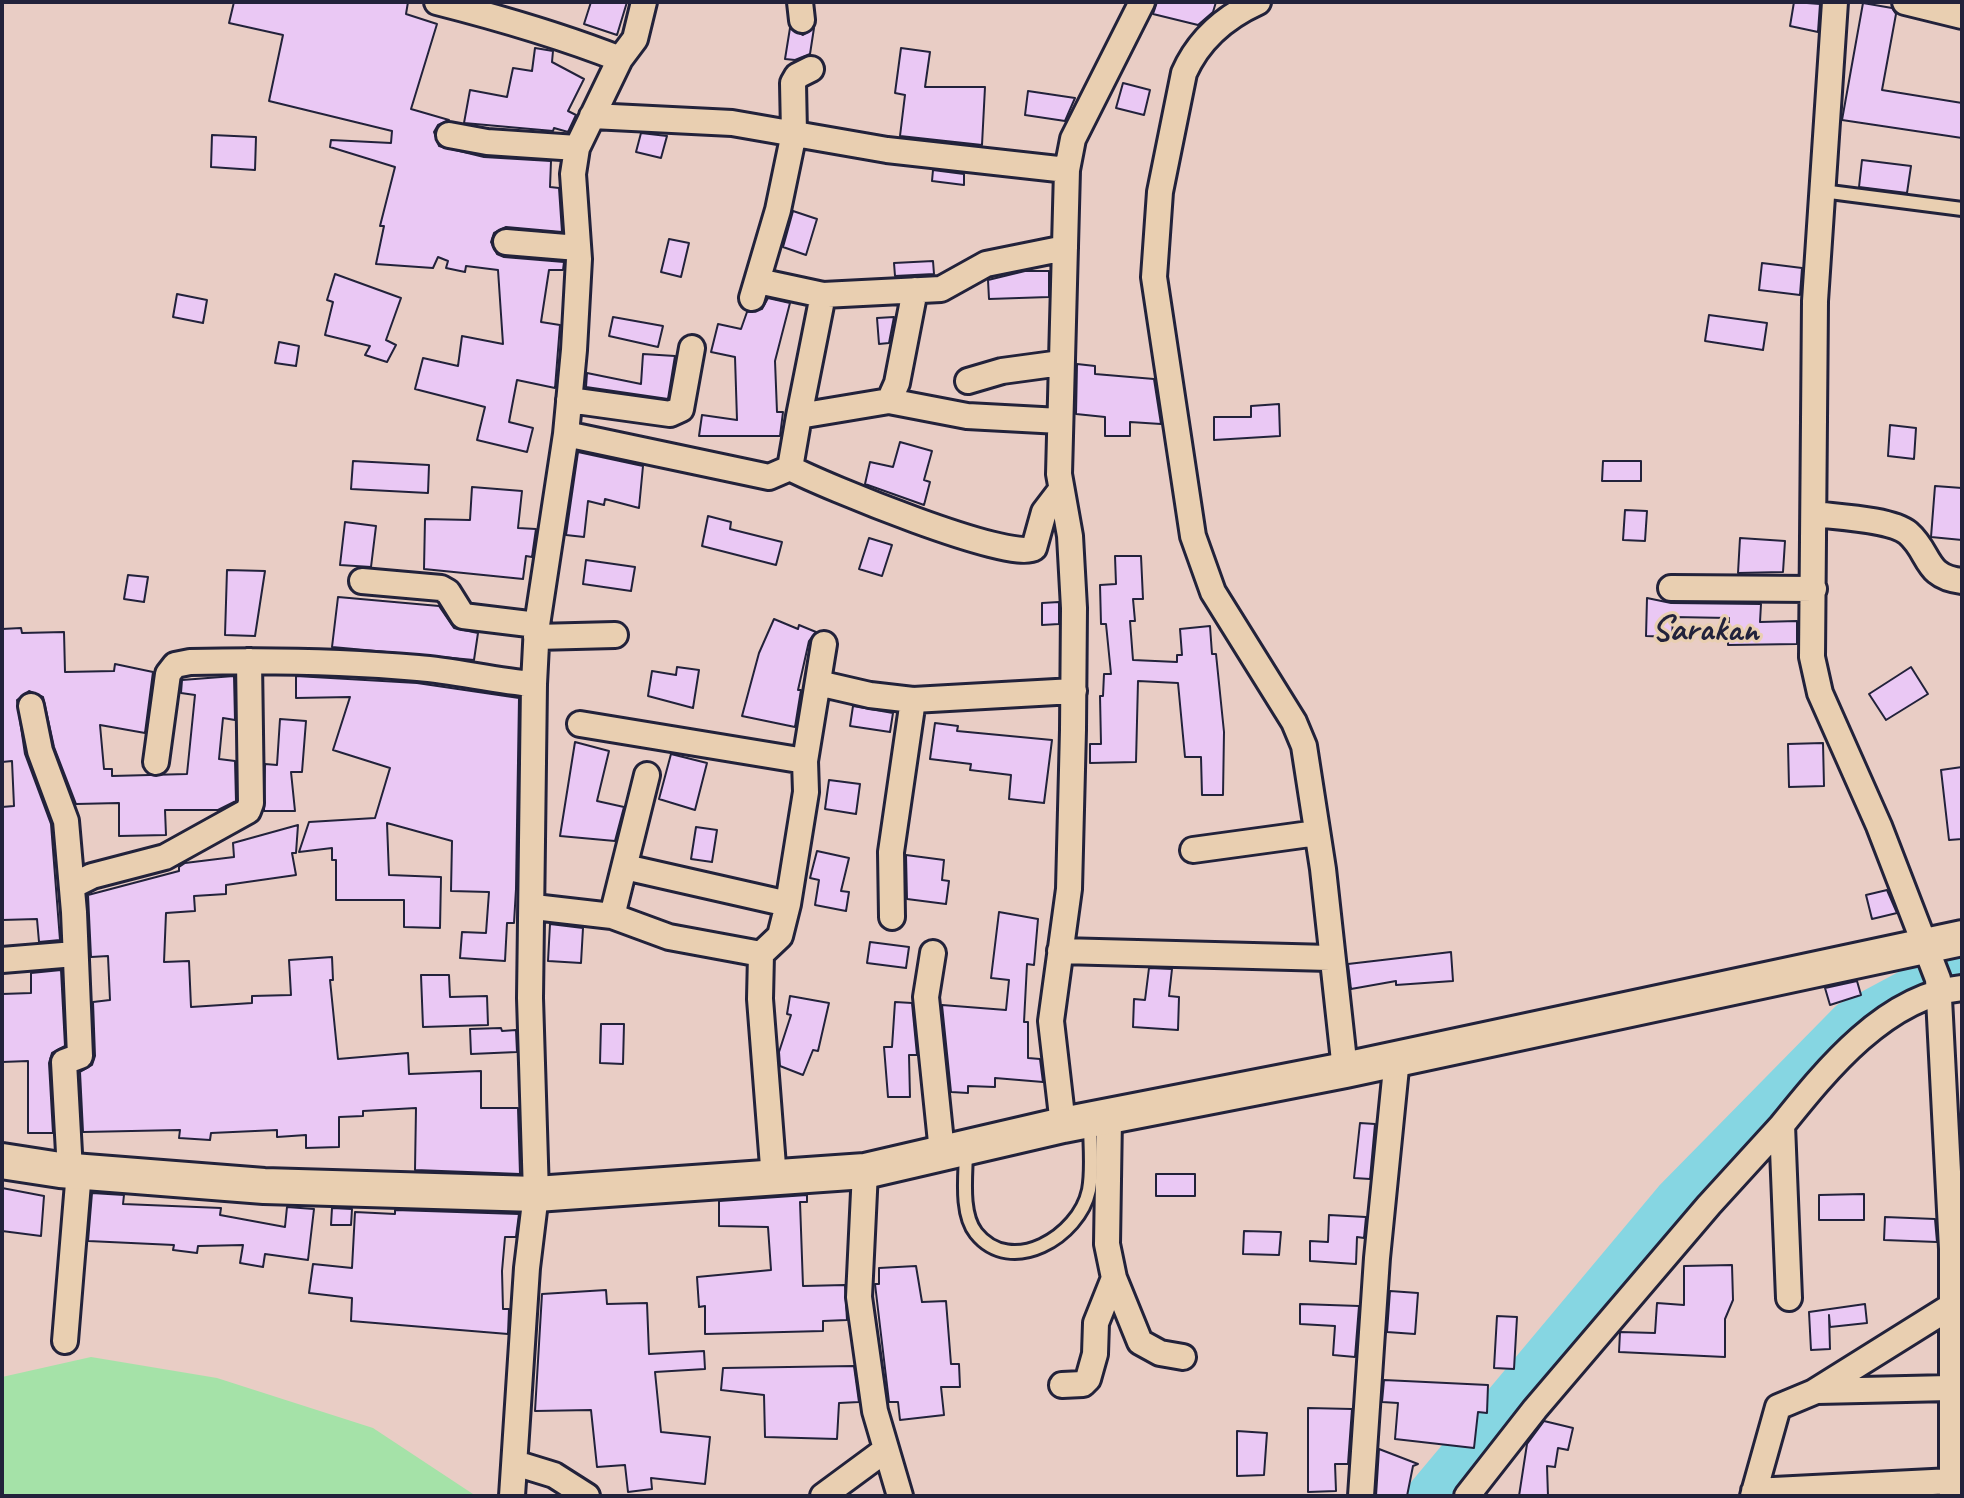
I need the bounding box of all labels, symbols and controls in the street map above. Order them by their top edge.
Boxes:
district label: Sarakan [1652,609,1758,653]

